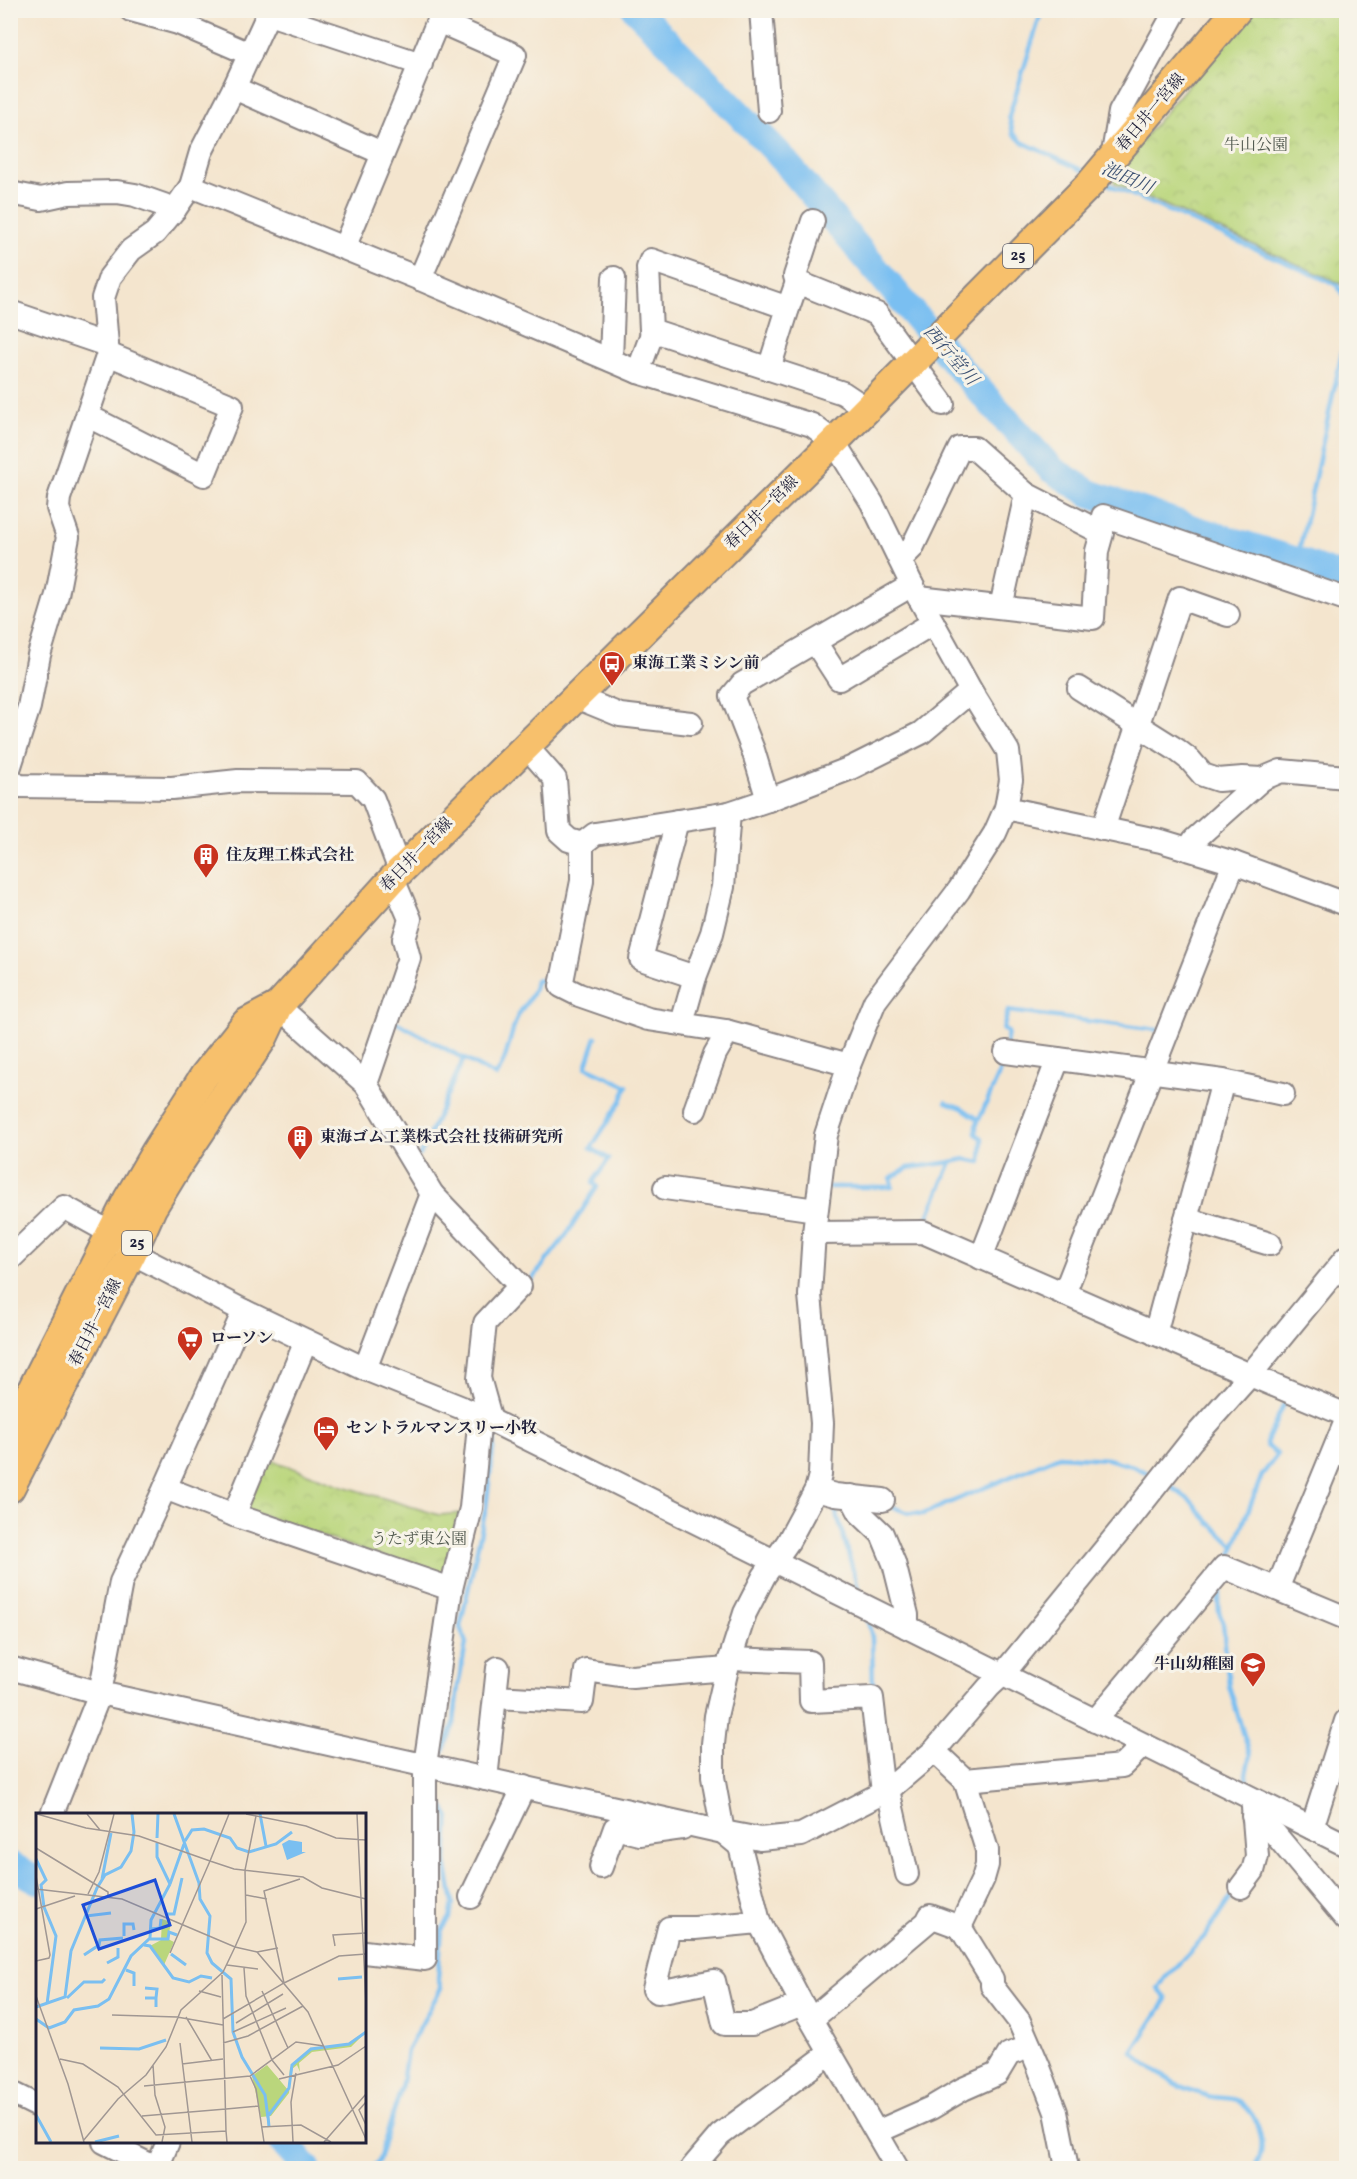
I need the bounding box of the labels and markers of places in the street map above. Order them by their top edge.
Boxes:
bus stop icon: 東海工業ミシン前 [597,649,627,687]
place label: 東海工業ミシン前 [632,653,760,675]
building icon: 住友理工株式会社 [191,841,221,879]
place label: 住友理工株式会社 [226,845,354,867]
building icon: 東海ゴム工業株式会社 技術研究所 [285,1123,315,1161]
place label: 東海ゴム工業株式会社 技術研究所 [320,1127,563,1149]
supermarket icon: ローソン [175,1324,205,1362]
place label: ローソン [210,1328,273,1350]
hotel icon: セントラルマンスリー小牧 [311,1414,341,1452]
place label: セントラルマンスリー小牧 [346,1418,537,1440]
school or university icon: 牛山幼稚園 [1238,1650,1268,1688]
place label: 牛山幼稚園 [1154,1654,1234,1676]

